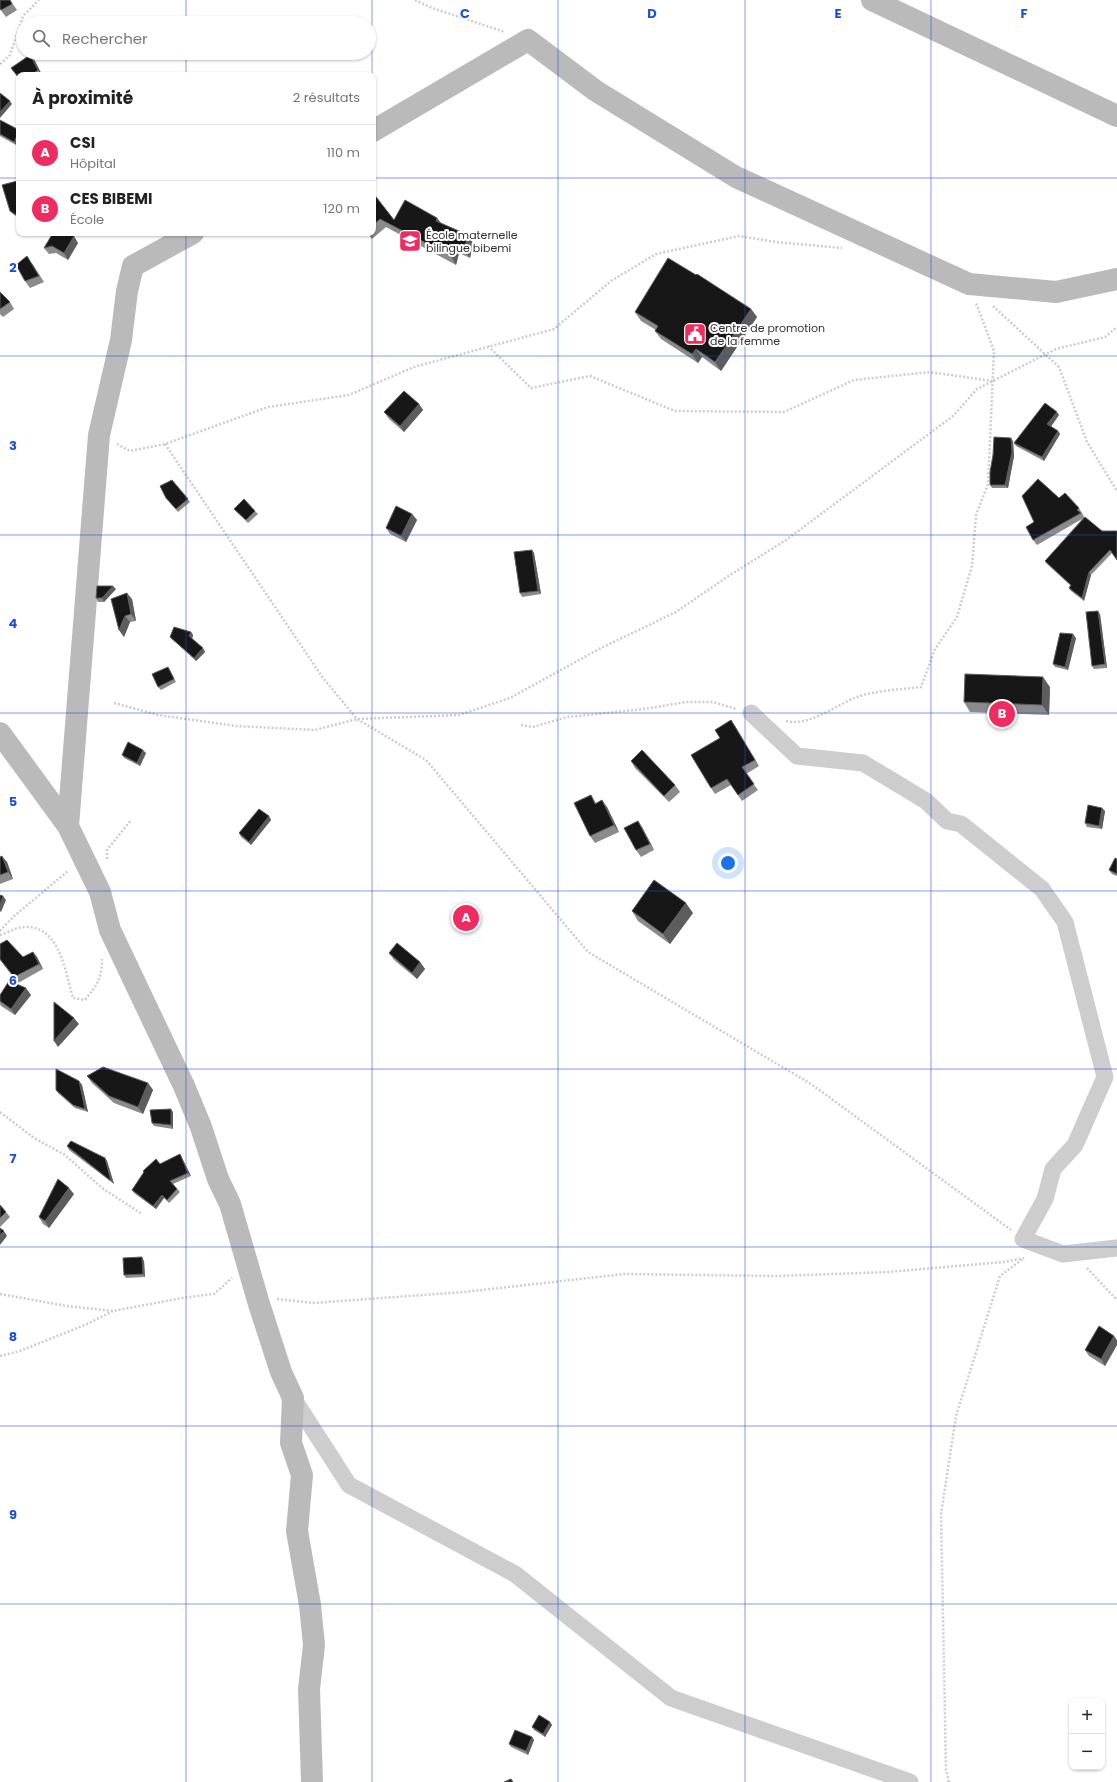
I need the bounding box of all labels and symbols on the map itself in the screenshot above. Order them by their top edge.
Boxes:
text: C [460,4,470,23]
text: D [647,4,657,23]
text: E [834,4,842,23]
text: F [1020,4,1028,23]
place label: École maternelle bilingue bibemi [426,227,518,256]
school or university icon: École maternelle bilingue bibemi [397,228,423,254]
text: 2 [9,258,17,277]
place label: Centre de promotion de la femme [710,320,825,349]
public building icon: Centre de promotion de la femme [682,321,708,347]
text: 3 [9,436,17,455]
text: 4 [9,614,18,633]
pin: B [989,699,1015,729]
text: 5 [9,792,17,811]
your location [718,853,738,873]
pin: A [453,903,479,933]
text: 6 [9,971,17,990]
text: 7 [10,1149,17,1168]
text: 8 [9,1327,17,1346]
text: 9 [9,1505,17,1524]

